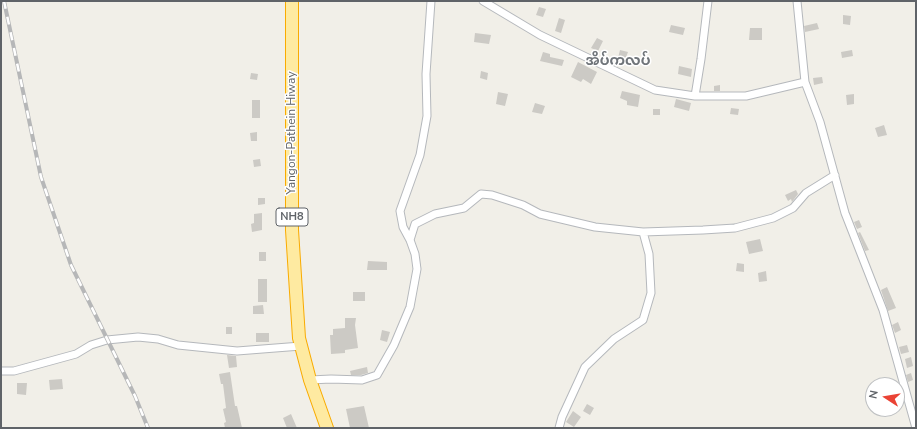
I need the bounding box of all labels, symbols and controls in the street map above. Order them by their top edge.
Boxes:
district label: အိပ်ကလပ် [586,54,650,70]
street label: Yangon-Pathein Hiway [285,71,299,195]
road number: NH8 [276,208,308,226]
north arrow [865,377,905,417]
text: N [866,389,882,400]

